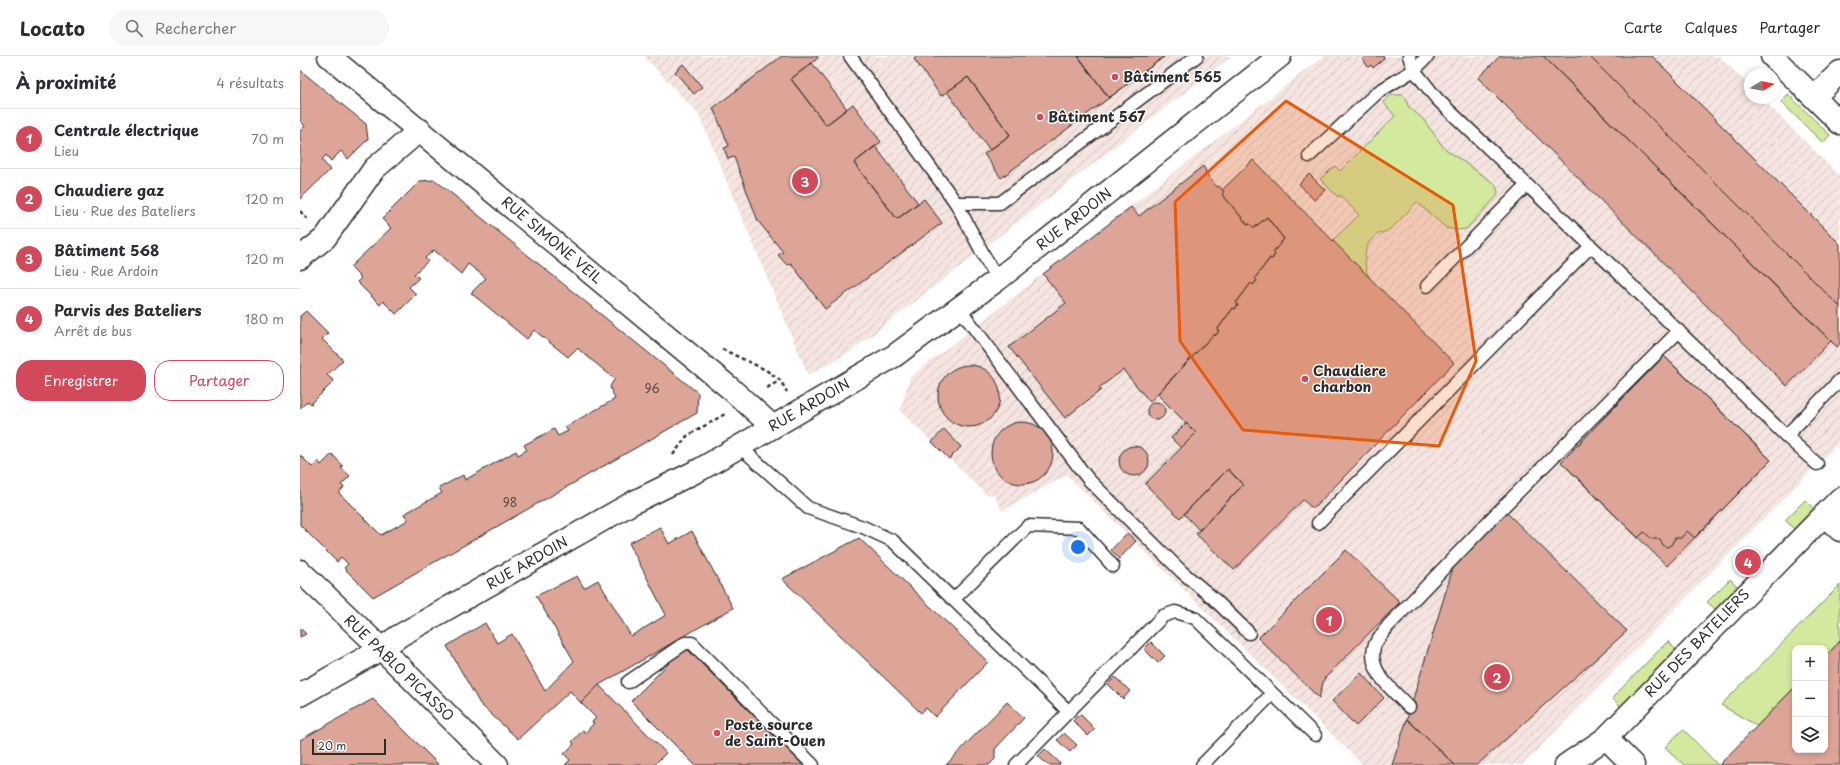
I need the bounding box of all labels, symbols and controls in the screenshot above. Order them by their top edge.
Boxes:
search box [109,10,389,46]
text: Locato [20,14,85,42]
text: Rechercher [155,16,236,39]
icon: search [123,17,145,39]
text: Carte [1624,17,1663,38]
text: Calques [1685,17,1737,38]
text: Partager [1759,17,1820,38]
place label: Bâtiment 565 [1123,66,1222,87]
north arrow [1744,68,1780,104]
text: À proximité [16,69,116,95]
marker: Bâtiment 565 [1110,72,1120,82]
text: 4 résultats [217,73,284,92]
place label: Bâtiment 567 [1048,106,1146,127]
marker: Bâtiment 567 [1035,112,1045,122]
text: Centrale électrique [54,118,199,141]
text: 1 [26,129,32,148]
text: 70 m [251,129,284,148]
text: Lieu [54,141,79,160]
pin: 3 [792,166,818,196]
text: Chaudiere gaz [54,178,164,201]
street label: RUE ARDOIN [1031,182,1116,255]
text: 2 [24,189,34,208]
text: 120 m [245,189,284,208]
street label: RUE SIMONE VEIL [497,191,607,288]
text: Lieu · Rue des Bateliers [54,201,196,220]
text: Bâtiment 568 [54,238,159,261]
text: 3 [25,249,33,268]
text: 120 m [245,249,284,268]
text: Lieu · Rue Ardoin [54,261,158,280]
text: Parvis des Bateliers [54,298,202,321]
text: 4 [25,309,33,328]
text: 180 m [245,309,284,328]
text: Arrêt de bus [54,321,132,340]
button: Enregistrer [16,360,146,401]
button: Partager [154,360,284,401]
place label: Chaudiere charbon [1313,360,1386,397]
street label: RUE ARDOIN [764,373,853,436]
marker: Chaudiere charbon [1300,374,1310,384]
house number: 96 [644,379,660,397]
house number: 98 [503,493,517,511]
street label: RUE ARDOIN [482,531,571,594]
your location [1068,537,1088,557]
pin: 4 [1735,547,1761,577]
street label: RUE DES BATELIERS [1639,584,1754,701]
pin: 1 [1316,605,1342,635]
street label: RUE PABLO PICASSO [340,609,459,726]
map controls [1792,645,1828,753]
button: + [1792,645,1828,681]
pin: 2 [1484,662,1510,692]
button: − [1792,681,1828,717]
place label: Poste source de Saint-Ouen [725,714,826,751]
button: layers [1792,717,1828,753]
marker: Poste source de Saint-Ouen [712,728,722,738]
scale bar [312,737,386,756]
text: 20 m [318,737,346,754]

